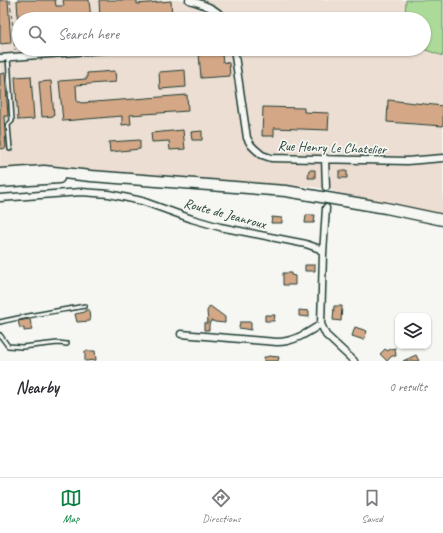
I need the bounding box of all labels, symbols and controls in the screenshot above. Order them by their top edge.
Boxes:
search box [12,12,431,56]
icon: search [26,23,48,45]
text: Search here [58,25,119,44]
street label: Rue Henry Le Chatelier [277,137,388,158]
street label: Route de Jeanroux [182,194,269,233]
map controls [395,313,431,349]
button: layers [395,313,431,349]
text: Nearby [16,377,59,398]
text: 0 results [389,379,427,395]
tab: Map [60,487,82,525]
tab: Directions [202,487,241,525]
tab: Saved [361,487,383,525]

